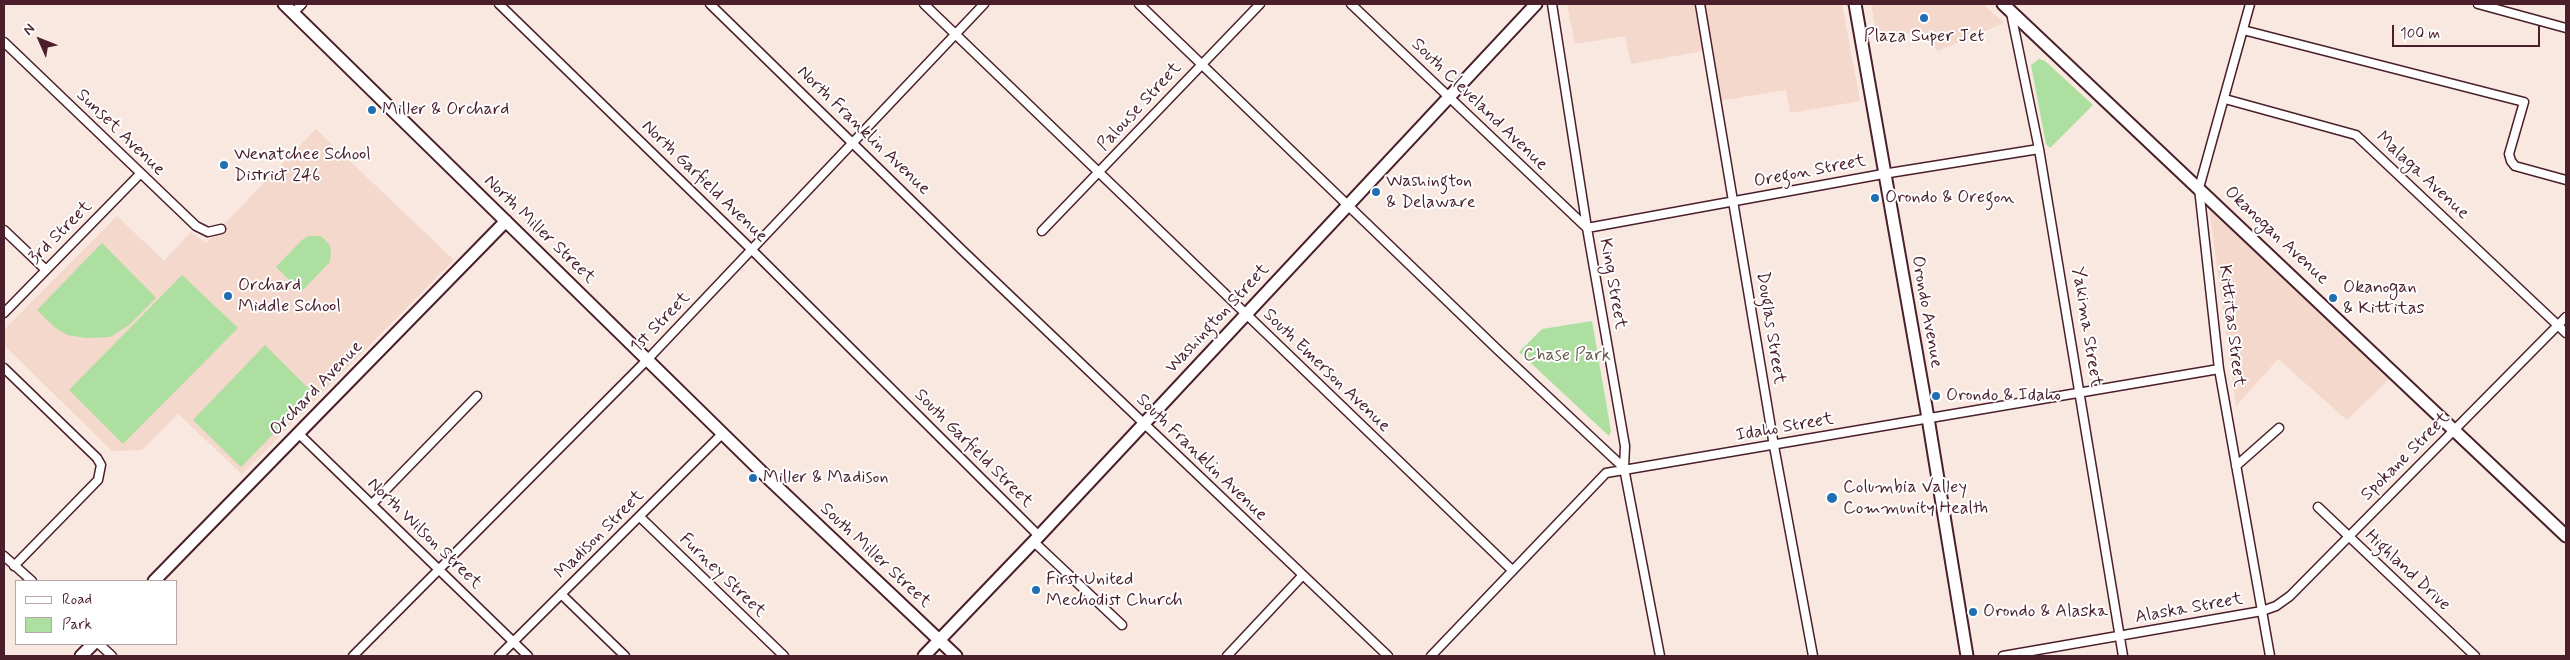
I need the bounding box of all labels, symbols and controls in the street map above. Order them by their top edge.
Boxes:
marker: Plaza Super Jet [1918,12,1930,24]
north arrow [15,15,65,65]
scale bar [2395,15,2542,47]
text: N [19,20,39,39]
text: 100 m [2400,24,2440,44]
place label: Plaza Super Jet [1864,26,1984,48]
street label: South Cleveland Avenue [1406,34,1552,176]
street label: Palouse Street [1093,58,1187,156]
street label: North Franklin Avenue [792,62,934,200]
street label: Sunset Avenue [71,85,169,181]
place label: Miller & Orchard [382,99,509,121]
marker: Miller & Orchard [366,104,378,116]
street label: North Garfield Avenue [636,116,772,248]
street label: Malaga Avenue [2371,127,2473,225]
place label: Wenatchee School District 246 [234,144,371,186]
street label: Oregon Street [1752,151,1868,193]
marker: Wenatchee School District 246 [218,159,230,171]
street label: North Miller Street [479,171,599,289]
place label: Washington & Delaware [1386,171,1476,213]
street label: Okanogan Avenue [2219,182,2333,290]
marker: Washington & Delaware [1370,186,1382,198]
place label: Orondo & Oregon [1885,187,2014,209]
marker: Orondo & Oregon [1869,192,1881,204]
street label: 3rd Street [25,197,97,269]
street label: King Street [1593,237,1631,331]
street label: Orondo Avenue [1906,254,1946,370]
street label: Washington Street [1161,259,1275,379]
street label: Kittitas Street [2213,264,2249,388]
street label: Yakima Street [2066,265,2106,389]
street label: Douglas Street [1750,270,1790,386]
place label: Orchard Middle School [238,275,341,318]
place label: Okanogan & Kittitas [2343,277,2425,320]
street label: 1st Street [627,288,695,358]
marker: Orchard Middle School [222,290,234,302]
marker: Okanogan & Kittitas [2327,292,2339,304]
street label: South Emerson Avenue [1258,305,1394,437]
street label: Orchard Avenue [266,337,368,441]
park label: Chase Park [1523,345,1611,367]
street label: South Garfield Street [909,385,1037,513]
place label: Orondo & Idaho [1946,385,2061,407]
street label: South Franklin Avenue [1131,390,1271,526]
marker: Orondo & Idaho [1930,390,1942,402]
street label: Spokane Street [2357,408,2455,506]
street label: Idaho Street [1735,409,1835,447]
place label: Miller & Madison [763,467,889,489]
marker: Miller & Madison [747,472,759,484]
street label: North Wilson Street [362,474,486,594]
place label: Columbia Valley Community Health [1843,477,1988,520]
street label: Madison Street [551,486,649,584]
marker: Columbia Valley Community Health [1825,491,1839,505]
street label: South Miller Street [815,499,935,613]
street label: Highland Drive [2360,526,2454,616]
street label: Furney Street [674,529,770,623]
place label: First United Mechodist Church [1046,569,1183,612]
legend [15,580,178,645]
marker: First United Mechodist Church [1030,584,1042,596]
street label: Alaska Street [2133,589,2245,629]
text: Road [62,590,92,610]
place label: Orondo & Alaska [1983,601,2108,623]
marker: Orondo & Alaska [1967,606,1979,618]
text: Park [62,615,92,635]

